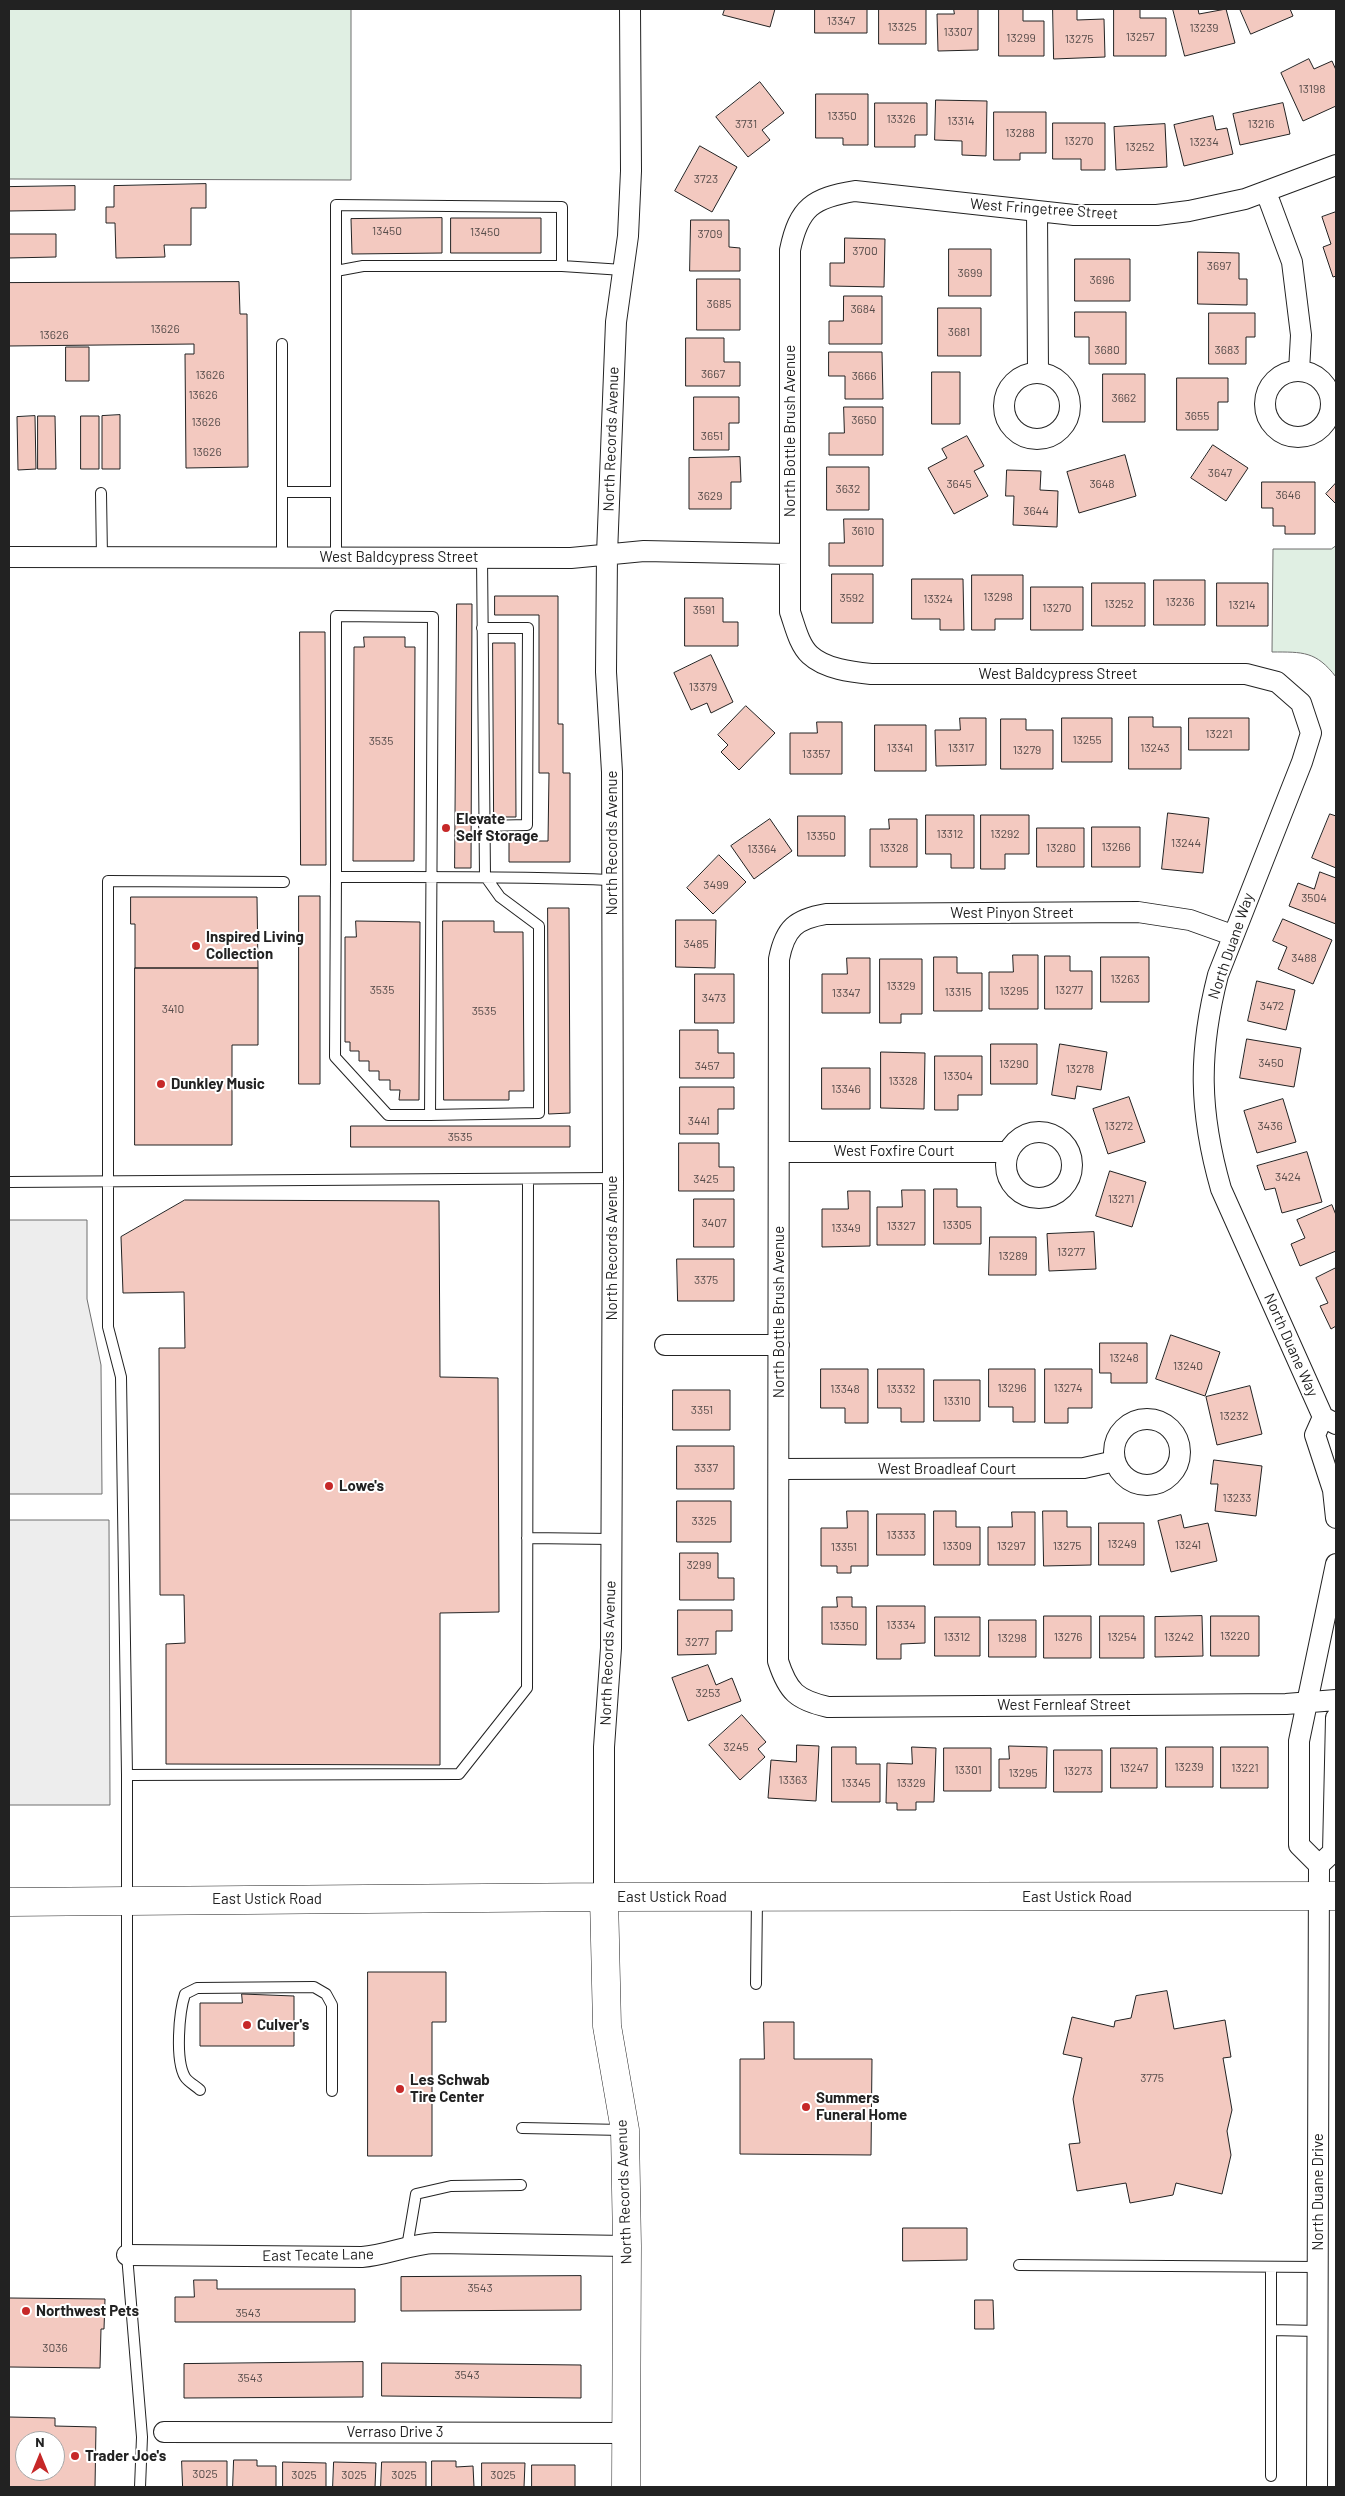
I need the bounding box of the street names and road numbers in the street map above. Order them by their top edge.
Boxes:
street label: West Fringetree Street [969,195,1119,223]
street label: North Bottle Brush Avenue [781,345,799,517]
street label: North Records Avenue [599,366,623,512]
street label: West Baldcypress Street [320,548,478,566]
street label: West Baldcypress Street [979,665,1137,683]
street label: North Records Avenue [603,770,621,916]
street label: North Duane Way [1204,890,1258,1002]
street label: West Pinyon Street [950,904,1074,922]
street label: West Foxfire Court [833,1142,955,1160]
street label: North Records Avenue [603,1175,621,1321]
street label: North Bottle Brush Avenue [770,1226,788,1398]
street label: North Duane Way [1260,1291,1322,1399]
street label: West Broadleaf Court [878,1460,1016,1478]
street label: North Records Avenue [596,1580,620,1726]
street label: West Fernleaf Street [997,1696,1131,1714]
street label: East Ustick Road [617,1888,727,1906]
street label: East Ustick Road [1022,1888,1132,1906]
street label: East Ustick Road [212,1890,322,1908]
street label: North Records Avenue [612,2119,636,2265]
street label: North Duane Drive [1309,2133,1327,2251]
street label: East Tecate Lane [262,2245,374,2265]
street label: Verraso Drive 3 [346,2423,444,2441]

